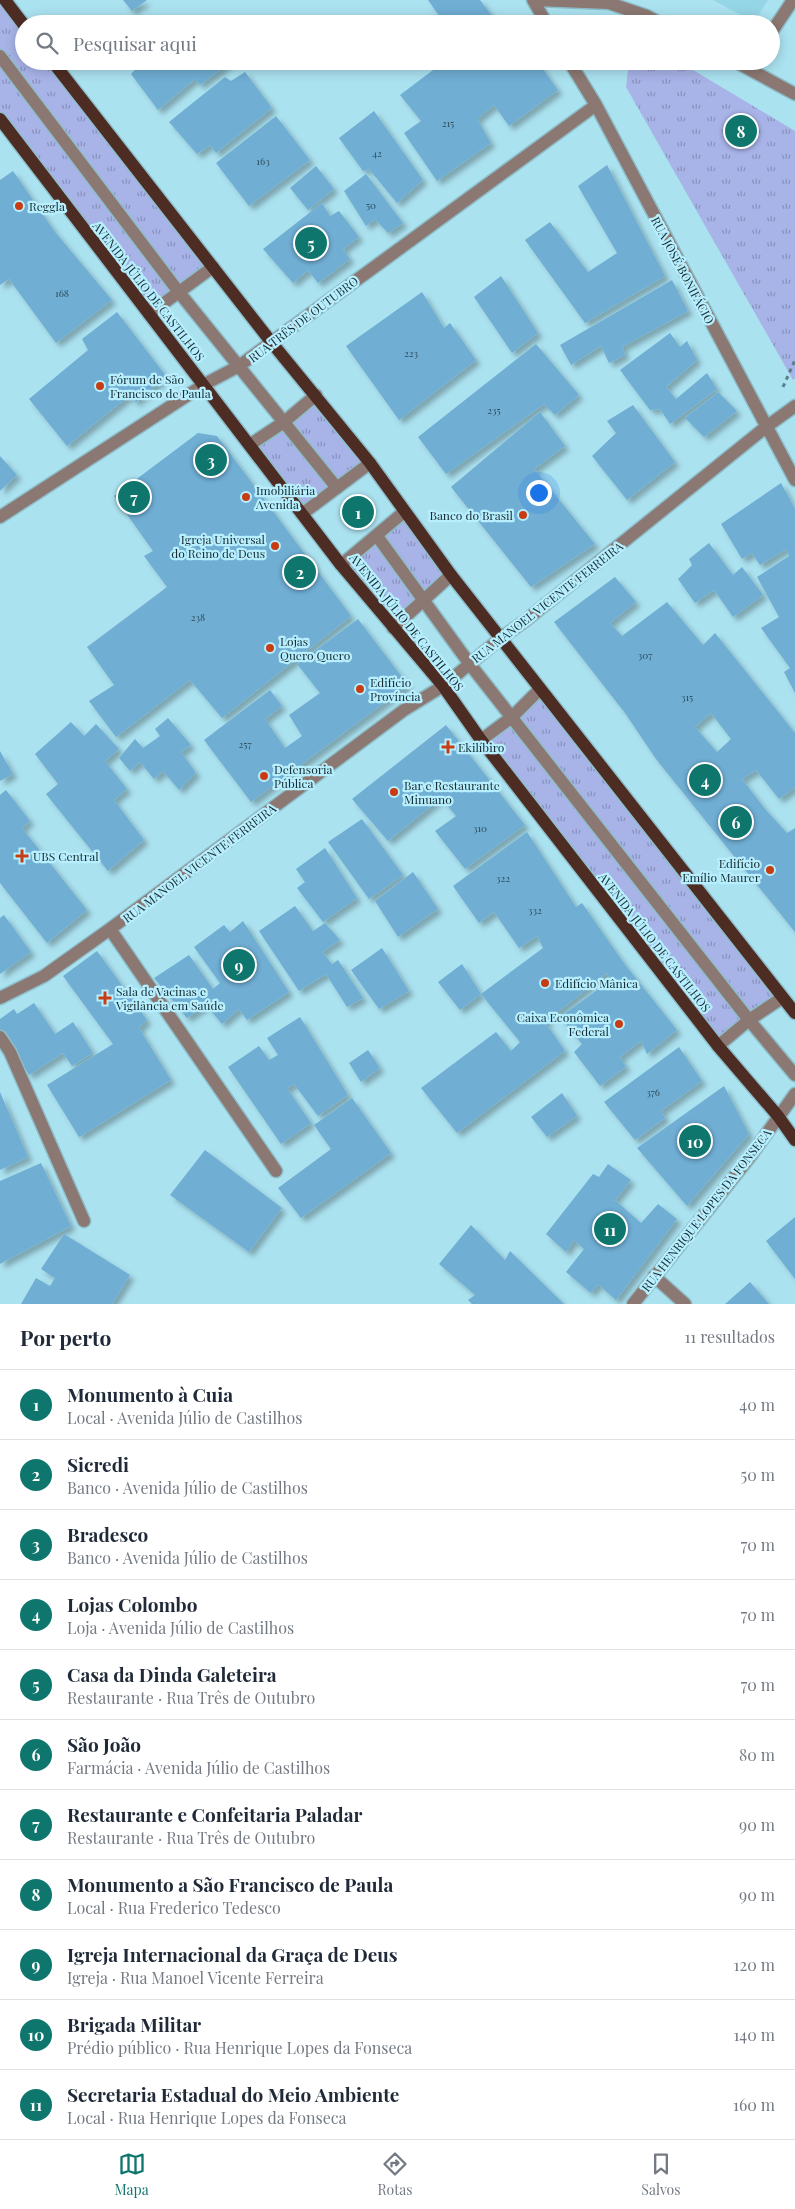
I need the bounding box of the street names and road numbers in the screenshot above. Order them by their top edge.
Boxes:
street label: RUA JOSÉ BONIFÁCIO [648,214,718,326]
street label: AVENIDA JÚLIO DE CASTILHOS [89,217,208,364]
street label: RUA TRÊS DE OUTUBRO [245,272,361,366]
street label: RUA MANOEL VICENTE FERREIRA [468,538,626,666]
street label: AVENIDA JÚLIO DE CASTILHOS [346,549,467,694]
street label: RUA MANOEL VICENTE FERREIRA [119,800,279,926]
street label: AVENIDA JÚLIO DE CASTILHOS [595,868,714,1015]
street label: RUA HENRIQUE LOPES DA FONSECA [637,1125,775,1295]

